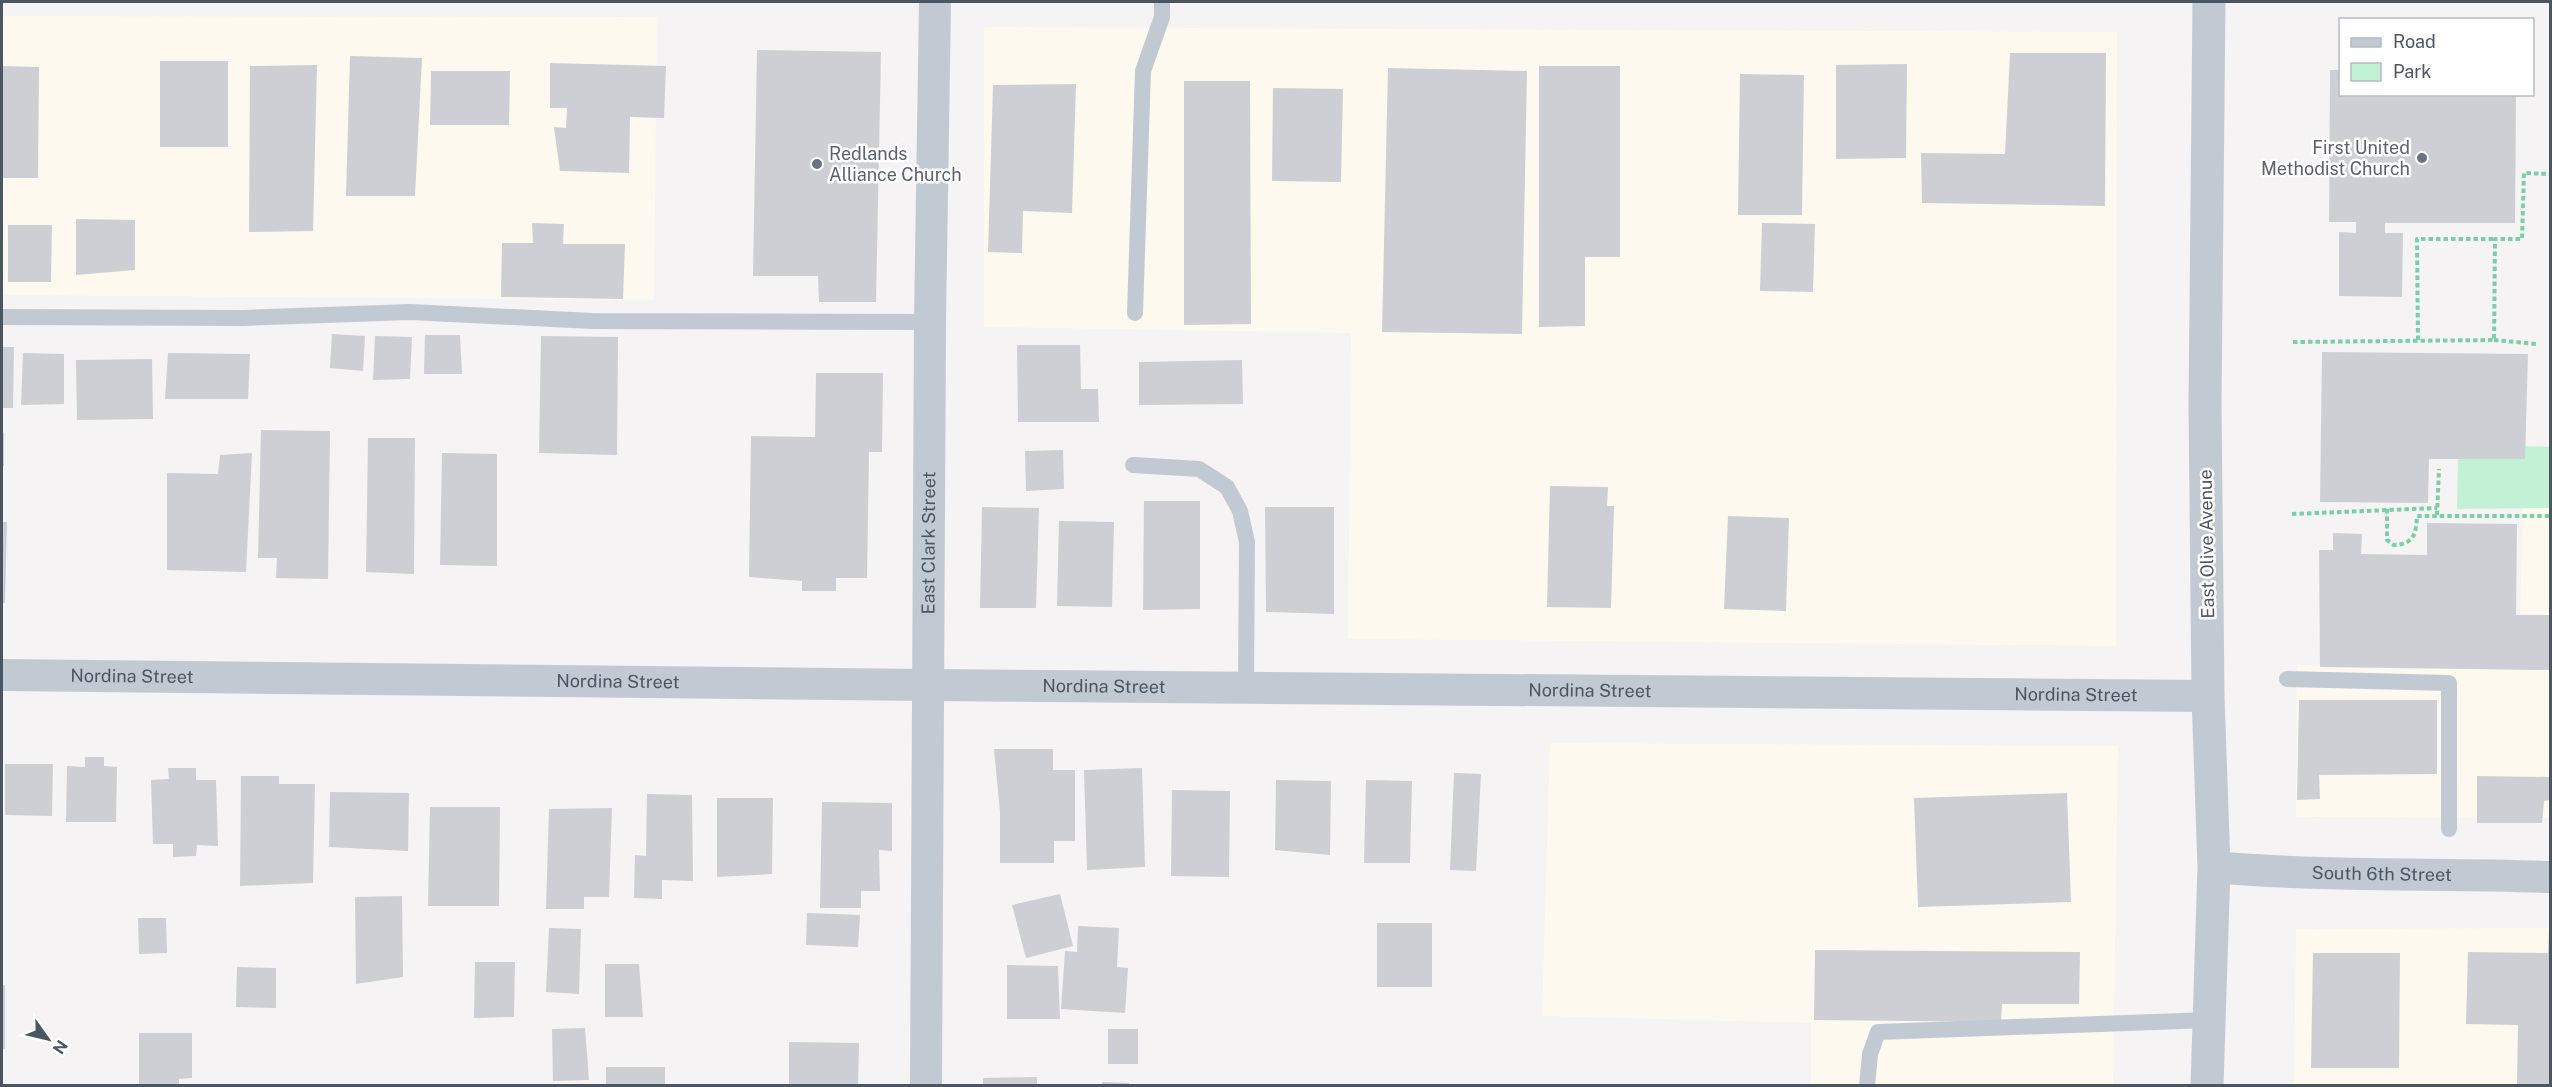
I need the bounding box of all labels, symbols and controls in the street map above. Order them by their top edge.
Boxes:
legend [2339,18,2534,96]
text: Road [2393,31,2436,52]
text: Park [2393,61,2431,82]
place label: First United Methodist Church [2261,137,2410,179]
place label: Redlands Alliance Church [829,143,962,185]
marker: First United Methodist Church [2415,151,2429,165]
marker: Redlands Alliance Church [810,157,824,171]
street label: East Olive Avenue [2195,469,2218,619]
street label: East Clark Street [917,471,939,615]
street label: Nordina Street [70,665,194,687]
street label: Nordina Street [556,670,680,692]
street label: Nordina Street [1042,675,1166,697]
street label: Nordina Street [1528,679,1652,701]
street label: Nordina Street [2014,683,2138,705]
street label: South 6th Street [2311,862,2452,885]
north arrow [18,1009,78,1069]
text: N [49,1037,71,1058]

